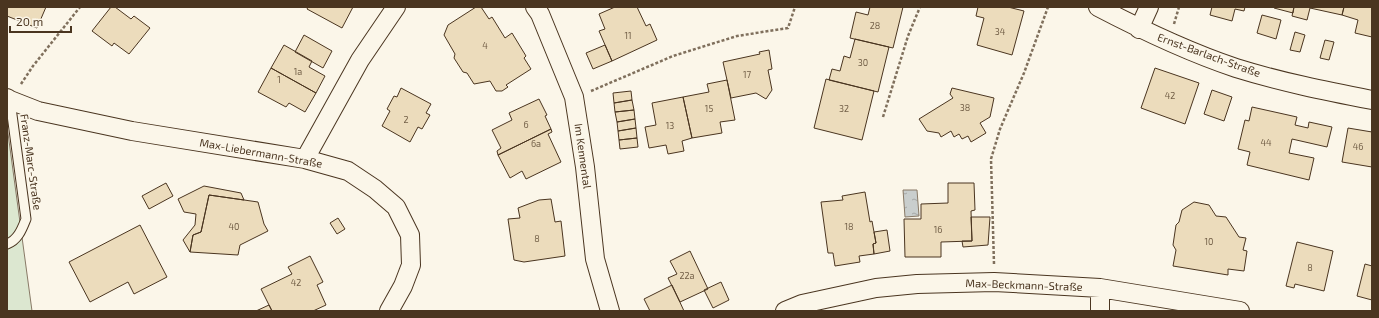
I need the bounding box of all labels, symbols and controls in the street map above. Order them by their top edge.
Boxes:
scale bar [10,8,71,34]
text: 20 m [16,14,43,28]
house number: 28 [870,20,880,31]
house number: 34 [995,26,1006,37]
house number: 11 [624,30,632,41]
street label: Ernst-Barlach-Straße [1156,30,1263,79]
house number: 4 [482,40,488,51]
house number: 30 [858,57,868,68]
house number: 1a [294,66,302,77]
house number: 17 [743,69,751,80]
house number: 1 [277,74,281,85]
house number: 42 [1165,90,1175,101]
house number: 38 [960,102,970,113]
house number: 15 [705,103,713,114]
house number: 32 [839,103,849,114]
street label: Franz-Marc-Straße [18,113,45,211]
house number: 2 [403,114,409,125]
house number: 6 [523,119,529,130]
house number: 13 [666,120,674,131]
street label: Im Kennental [572,122,595,190]
street label: Max-Liebermann-Straße [199,135,324,170]
house number: 44 [1260,137,1272,148]
house number: 6a [531,138,541,149]
house number: 46 [1353,141,1363,152]
house number: 40 [229,221,239,232]
house number: 18 [844,221,854,232]
house number: 16 [934,224,942,235]
house number: 8 [534,233,540,244]
house number: 10 [1204,236,1214,247]
house number: 8 [1307,262,1313,273]
house number: 22a [679,270,695,281]
street label: Max-Beckmann-Straße [965,276,1083,293]
house number: 42 [291,277,301,288]

